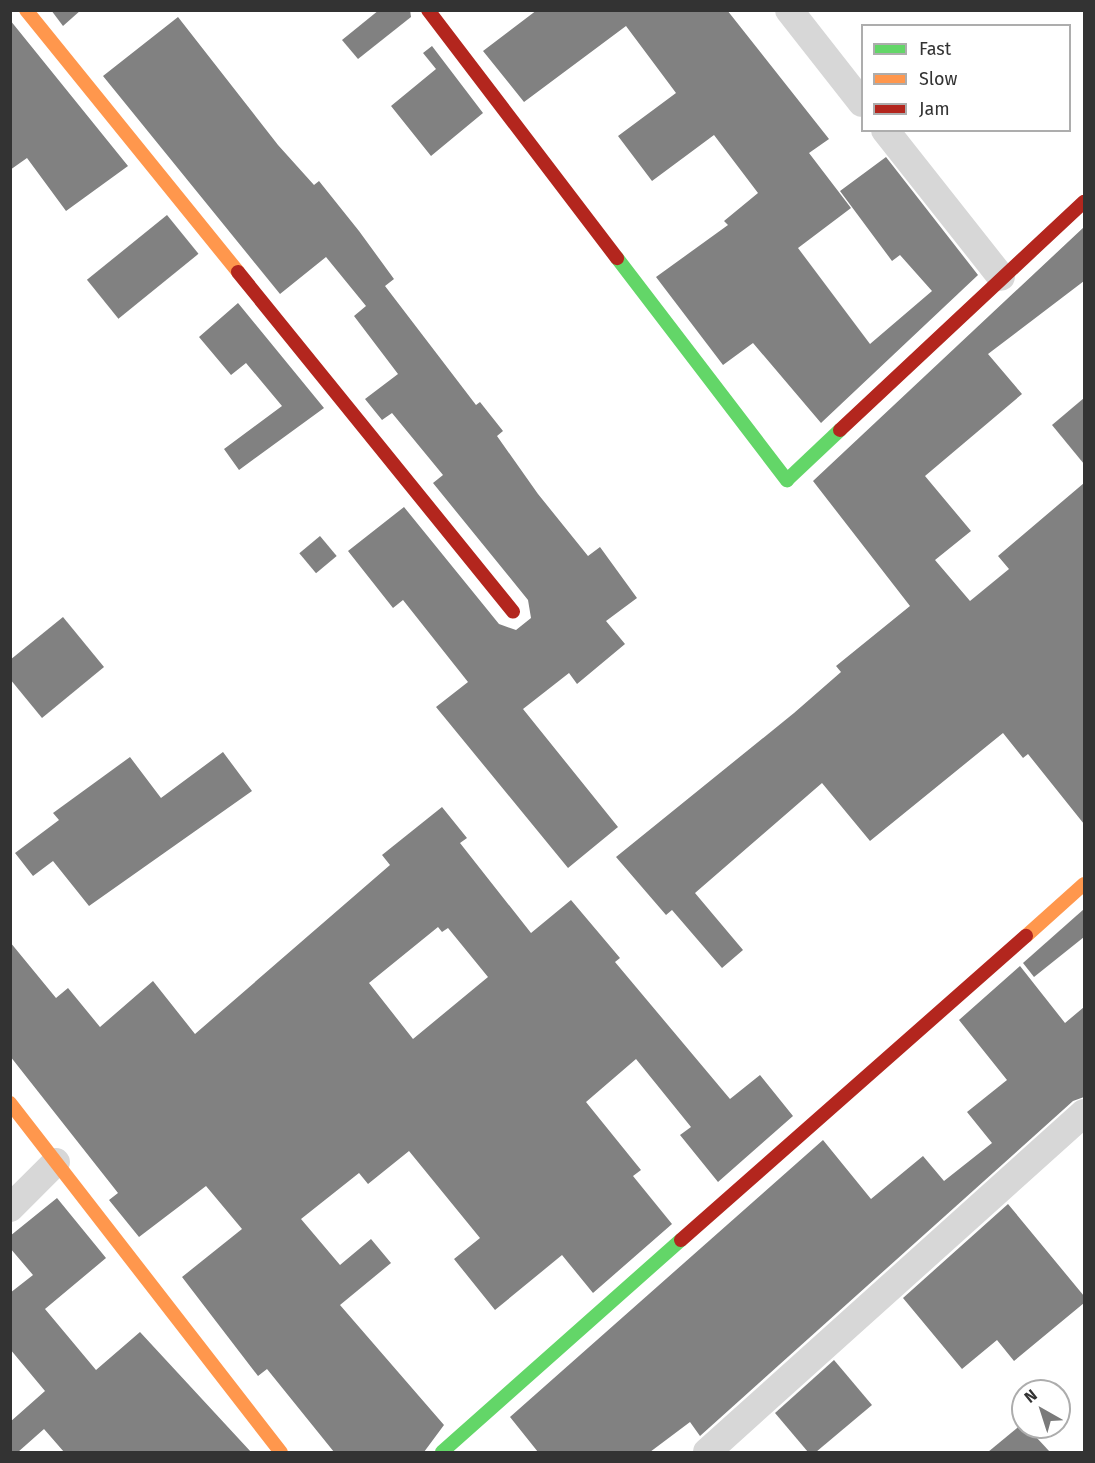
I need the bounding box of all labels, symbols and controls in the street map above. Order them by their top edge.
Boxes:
legend [861,24,1071,132]
text: Fast [919,38,951,60]
text: Slow [919,68,957,90]
text: Jam [919,98,950,120]
north arrow [1011,1379,1071,1439]
text: N [1021,1385,1041,1407]

